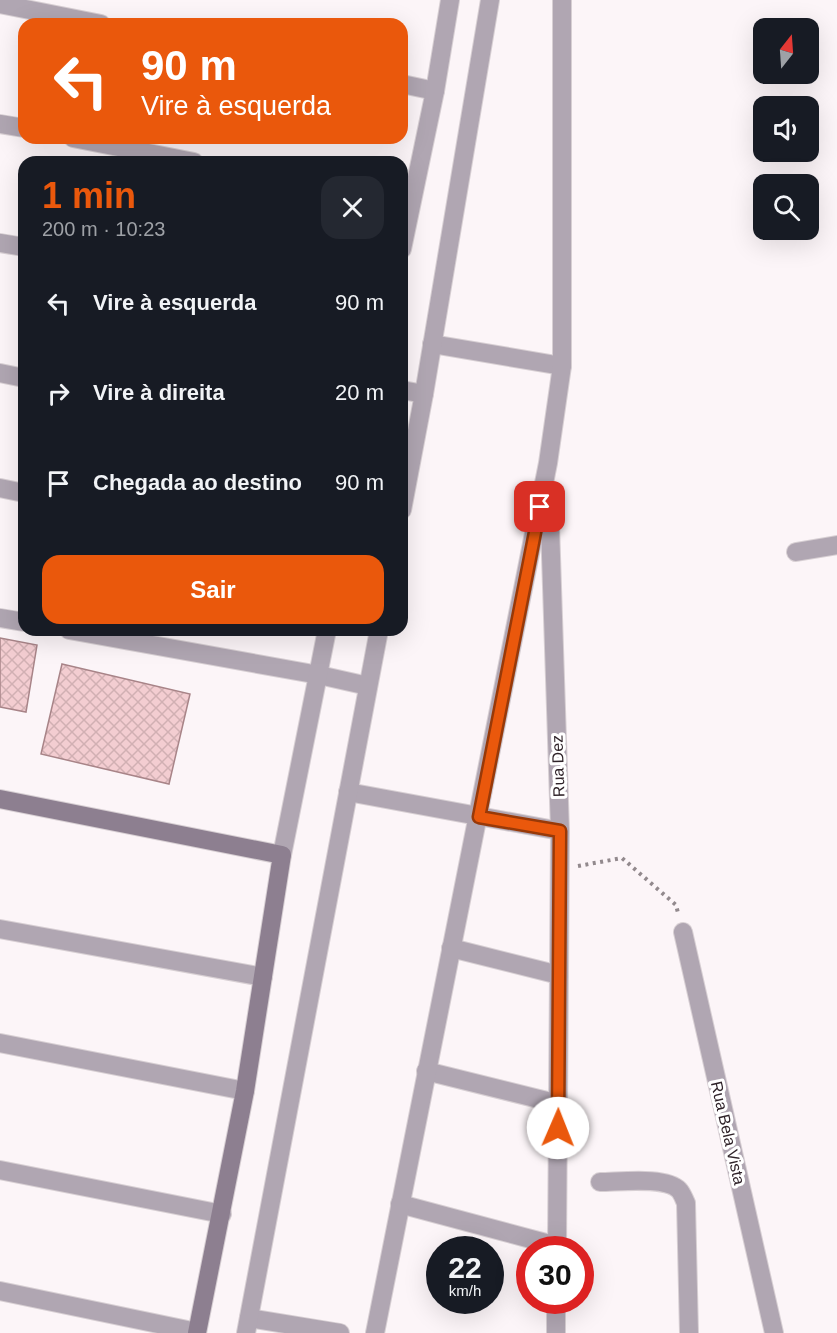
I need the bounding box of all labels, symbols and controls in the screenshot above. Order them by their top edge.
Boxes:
north arrow [753,18,819,84]
map controls [753,18,819,240]
icon: left [42,42,120,120]
text: 90 m [141,42,237,89]
text: Vire à esquerda [141,91,331,121]
button: sound [753,96,819,162]
button: search [753,174,819,240]
text: 1 min [42,175,136,216]
button: close [321,176,384,239]
text: 200 m · 10:23 [42,218,165,240]
icon: left [42,287,75,320]
text: Vire à esquerda [93,290,256,315]
text: 90 m [335,290,384,315]
icon: right [42,377,75,410]
text: Vire à direita [93,380,225,405]
text: 20 m [335,380,384,405]
icon: arrive [42,467,75,500]
text: Chegada ao destino [93,470,302,495]
text: 90 m [335,470,384,495]
pin [514,481,565,532]
icon: arrive [523,490,556,523]
button: Sair [42,555,384,624]
street label: Rua Dez [548,735,568,797]
street label: Rua Bela Vista [708,1080,748,1186]
position arrow [526,1096,590,1160]
speed limit sign: 30 [516,1236,594,1314]
text: 22 [448,1251,482,1284]
text: km/h [449,1282,481,1299]

